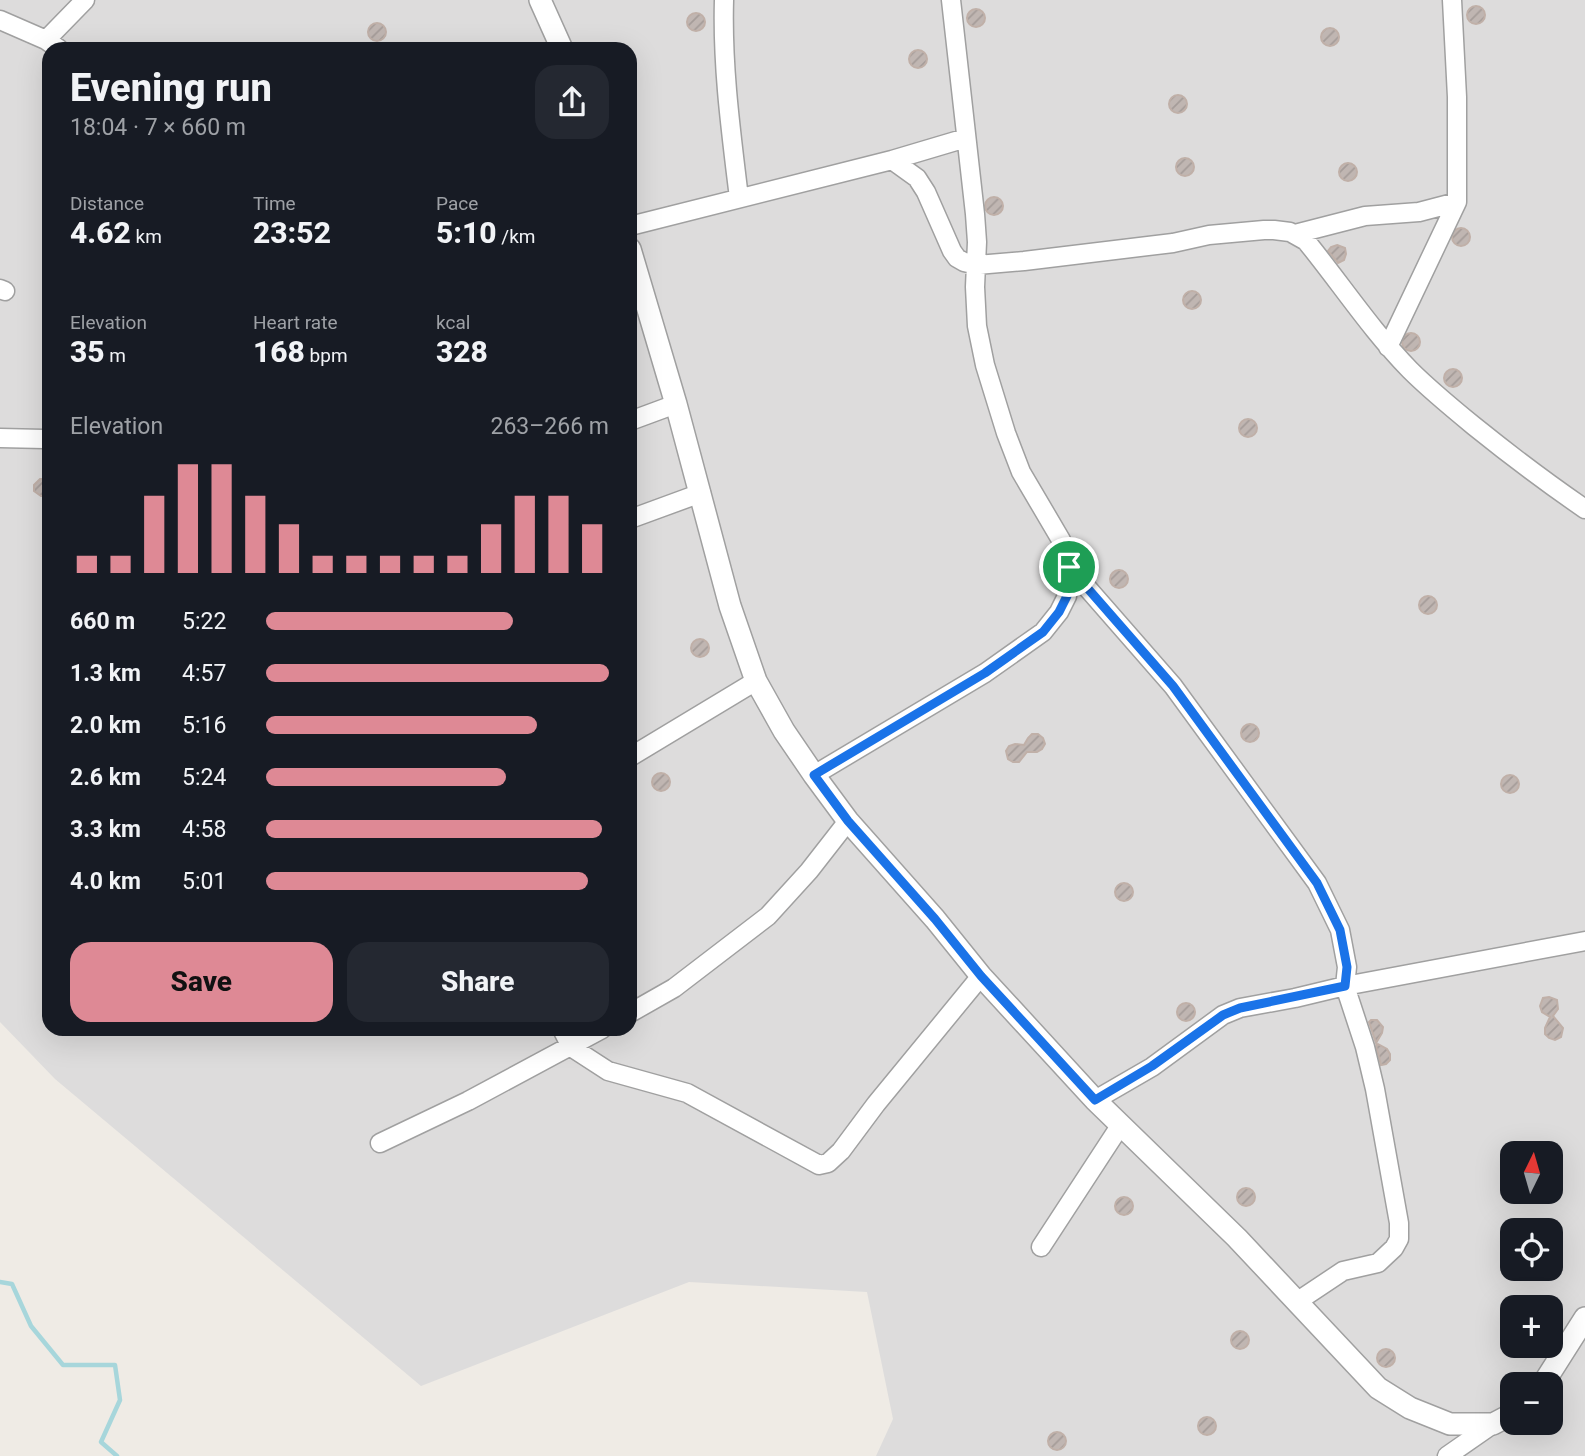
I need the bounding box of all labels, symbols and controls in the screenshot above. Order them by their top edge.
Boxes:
button: share [535,65,609,139]
text: Evening run [70,66,272,110]
text: 18:04 · 7 × 660 m [70,114,246,141]
text: Distance [70,192,144,215]
text: Time [253,192,296,215]
text: Pace [436,192,478,215]
text: 4.62 [70,215,131,250]
text: 23:52 [253,215,331,250]
text: 5:10 [436,215,497,250]
text: km [131,225,162,248]
text: /km [497,225,536,248]
text: Elevation [70,311,147,334]
text: Heart rate [253,311,338,334]
text: kcal [436,311,470,334]
text: 35 [70,334,105,369]
text: 168 [253,334,305,369]
text: 328 [436,334,488,369]
text: m [105,344,126,367]
text: bpm [305,344,348,367]
text: Elevation [70,413,163,440]
text: 263–266 m [490,413,609,440]
pin [1039,537,1099,597]
icon: arrive [1050,548,1088,586]
text: 660 m [70,608,135,635]
text: 5:22 [182,608,226,635]
text: 1.3 km [70,660,141,687]
text: 4:57 [182,660,226,687]
text: 2.0 km [70,712,141,739]
text: 5:16 [182,712,226,739]
text: 2.6 km [70,764,141,791]
text: 5:24 [182,764,226,791]
text: 3.3 km [70,816,141,843]
text: 4:58 [182,816,226,843]
text: 4.0 km [70,868,141,895]
text: 5:01 [182,868,226,895]
button: Save [70,942,333,1022]
button: Share [347,942,609,1022]
north arrow [1500,1141,1563,1204]
map controls [1500,1141,1563,1435]
button: locate [1500,1218,1563,1281]
button: + [1500,1295,1563,1358]
button: − [1500,1372,1563,1435]

